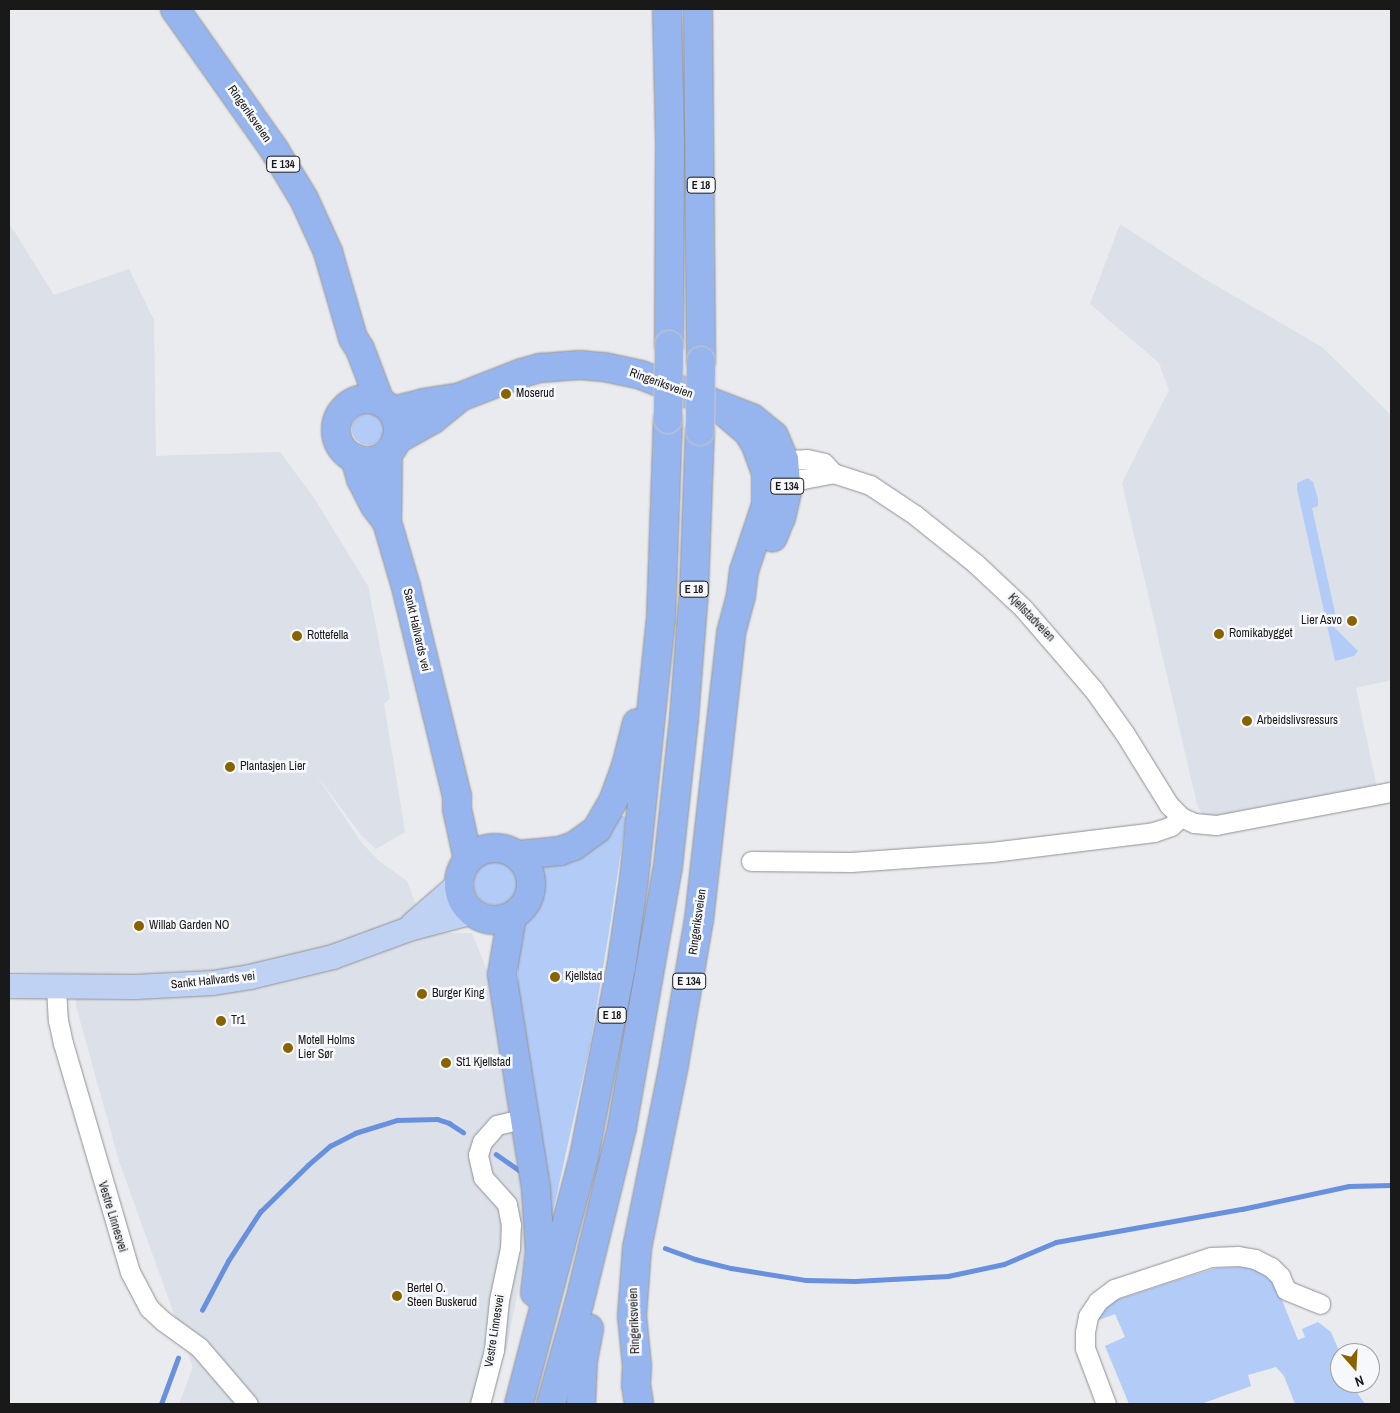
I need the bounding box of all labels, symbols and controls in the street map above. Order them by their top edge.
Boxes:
street label: Ringeriksveien [224,83,274,145]
road number: E 134 [266,156,300,172]
road number: E 18 [686,176,716,194]
street label: Ringeriksveien [627,366,695,402]
place label: Moserud [516,387,554,401]
marker: Moserud [500,388,512,400]
road number: E 134 [770,478,804,494]
road number: E 18 [679,580,709,598]
street label: Sankt Hallvards vei [399,587,433,673]
street label: Kjellstadveien [1005,591,1057,645]
place label: Lier Asvo [1300,614,1342,628]
marker: Lier Asvo [1346,615,1358,627]
place label: Romikabygget [1229,627,1292,641]
marker: Romikabygget [1213,628,1225,640]
place label: Rottefella [307,629,349,643]
marker: Rottefella [291,630,303,642]
place label: Arbeidslivsressurs [1257,714,1338,728]
marker: Arbeidslivsressurs [1241,715,1253,727]
place label: Plantasjen Lier [240,760,306,774]
marker: Plantasjen Lier [224,761,236,773]
street label: Ringeriksveien [686,888,710,956]
place label: Willab Garden NO [149,919,229,933]
marker: Willab Garden NO [133,920,145,932]
street label: Sankt Hallvards vei [170,969,256,993]
place label: Kjellstad [565,970,602,984]
marker: Kjellstad [549,971,561,983]
road number: E 134 [672,972,706,989]
place label: Burger King [432,987,485,1001]
marker: Burger King [416,988,428,1000]
road number: E 18 [597,1006,627,1024]
place label: Tr1 [231,1014,245,1028]
marker: Tr1 [215,1015,227,1027]
place label: Motell Holms Lier Sør [298,1034,355,1062]
marker: Motell Holms Lier Sør [282,1042,294,1054]
place label: St1 Kjellstad [456,1056,511,1070]
marker: St1 Kjellstad [440,1057,452,1069]
street label: Vestre Linnesvei [94,1180,130,1254]
place label: Bertel O. Steen Buskerud [407,1282,477,1310]
street label: Ringeriksveien [627,1288,643,1354]
marker: Bertel O. Steen Buskerud [391,1290,403,1302]
street label: Vestre Linnesvei [482,1294,508,1368]
north arrow [1330,1343,1380,1393]
text: N [1353,1371,1366,1391]

